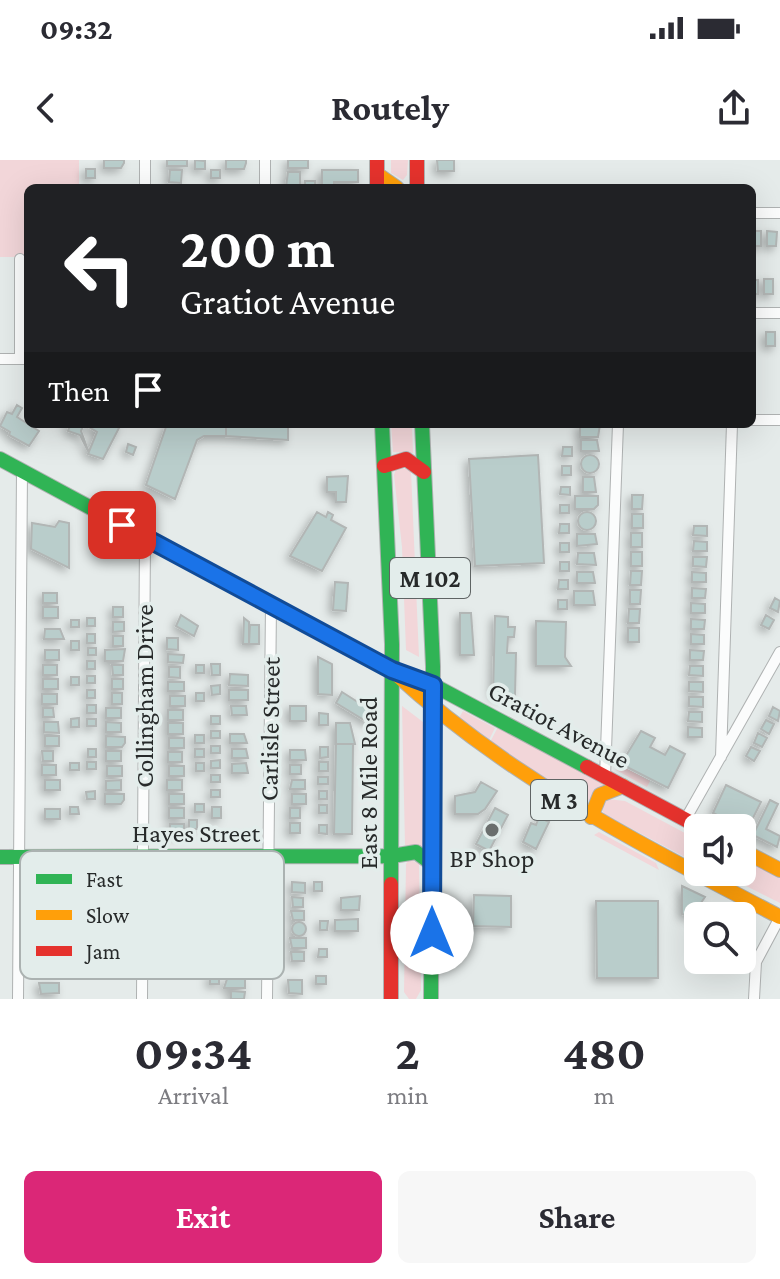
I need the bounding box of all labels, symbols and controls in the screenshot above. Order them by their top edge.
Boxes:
text: 09:32 [40,12,113,45]
icon: back [24,86,68,130]
icon: share [712,86,756,130]
text: Routely [331,88,449,128]
icon: left [48,216,152,320]
text: 200 m [180,217,335,279]
text: Gratiot Avenue [180,282,395,322]
icon: arrive [126,368,170,412]
text: Then [48,374,110,407]
pin [88,491,156,559]
icon: arrive [100,503,144,547]
road number: M 102 [390,558,470,598]
street label: Collingham Drive [130,604,159,788]
street label: Carlisle Street [254,656,286,801]
street label: Gratiot Avenue [484,676,634,774]
street label: East 8 Mile Road [354,696,383,869]
road number: M 3 [531,780,587,820]
map controls [684,814,756,974]
button: sound [684,814,756,886]
street label: Hayes Street [132,819,260,848]
marker: BP Shop [483,821,501,839]
place label: BP Shop [450,844,534,873]
legend [20,851,284,979]
text: Fast [86,867,123,892]
position arrow [390,891,474,975]
button: search [684,902,756,974]
text: Slow [86,903,130,928]
text: Jam [84,939,121,964]
text: 09:34 [134,1026,252,1079]
text: 2 [395,1026,420,1079]
text: 480 [563,1026,646,1079]
text: Arrival [158,1081,229,1110]
text: min [387,1081,428,1110]
text: m [594,1081,615,1110]
button: Exit [24,1171,382,1263]
button: Share [398,1171,756,1263]

